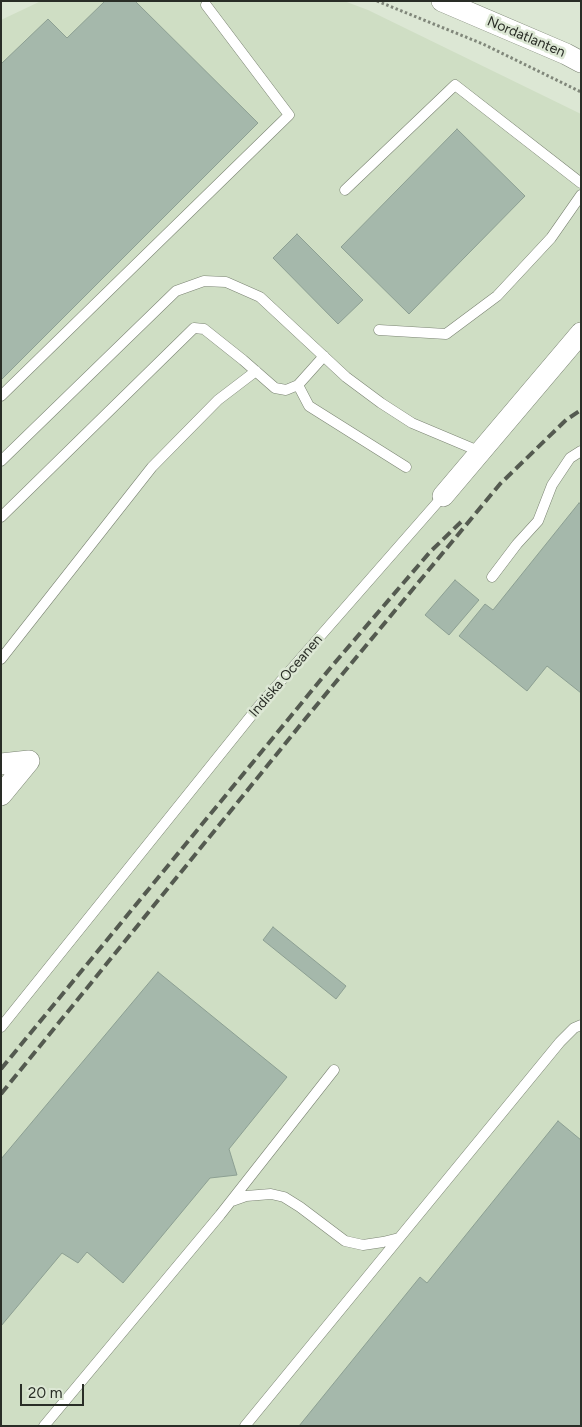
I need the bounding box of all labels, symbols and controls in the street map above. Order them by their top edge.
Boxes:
street label: Nordatlanten [484,13,568,61]
street label: Indiska Oceanen [246,632,326,720]
scale bar [22,1374,86,1406]
text: 20 m [28,1384,62,1402]

